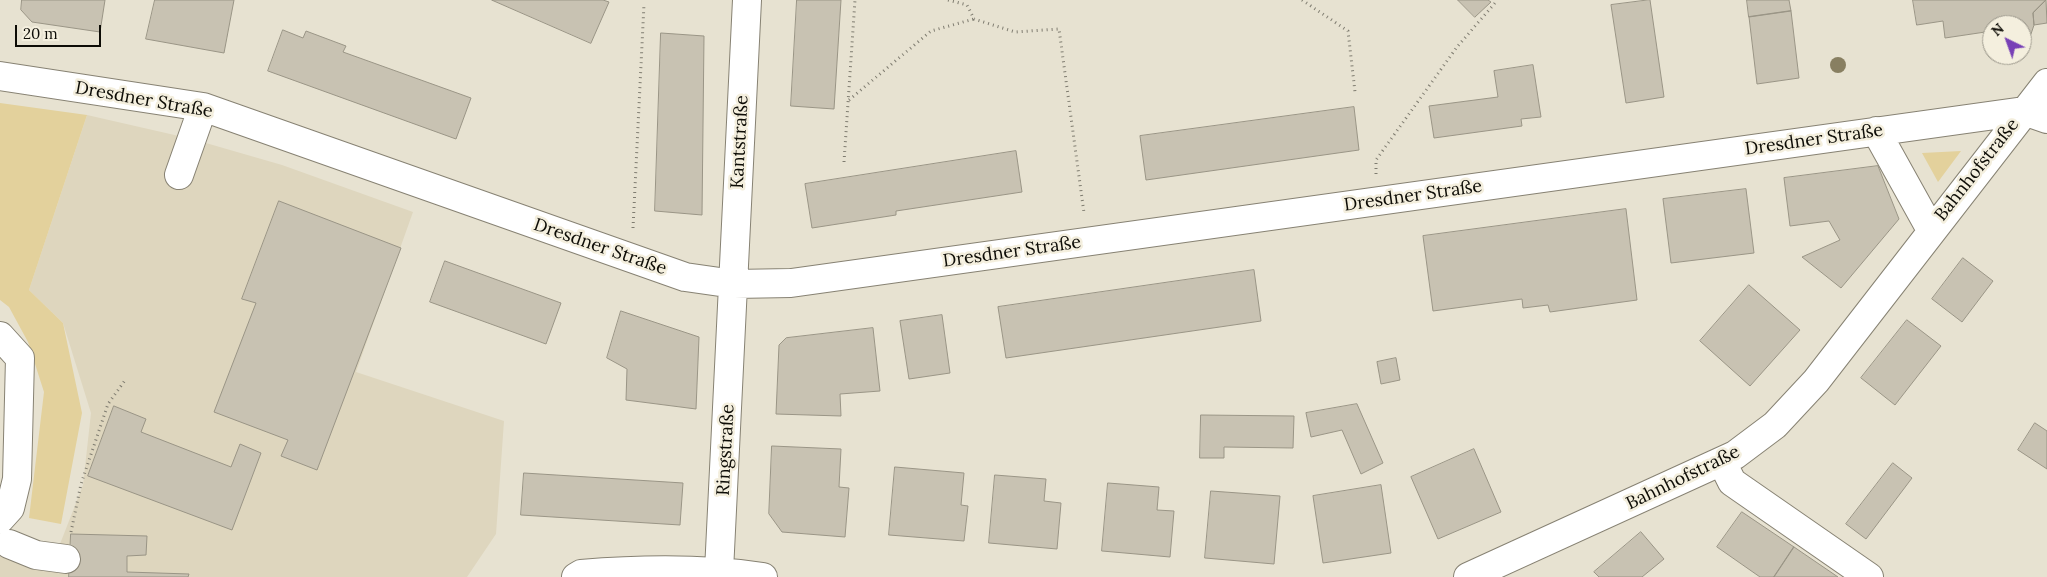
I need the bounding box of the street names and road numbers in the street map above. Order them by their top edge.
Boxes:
street label: Dresdner Straße [74,77,214,123]
street label: Kantstraße [727,95,753,189]
street label: Bahnhofstraße [1930,115,2024,225]
street label: Dresdner Straße [1744,120,1884,160]
street label: Dresdner Straße [1343,176,1483,216]
street label: Dresdner Straße [531,214,669,280]
street label: Dresdner Straße [942,232,1082,272]
street label: Ringstraße [713,404,739,496]
street label: Bahnhofstraße [1623,441,1743,515]

